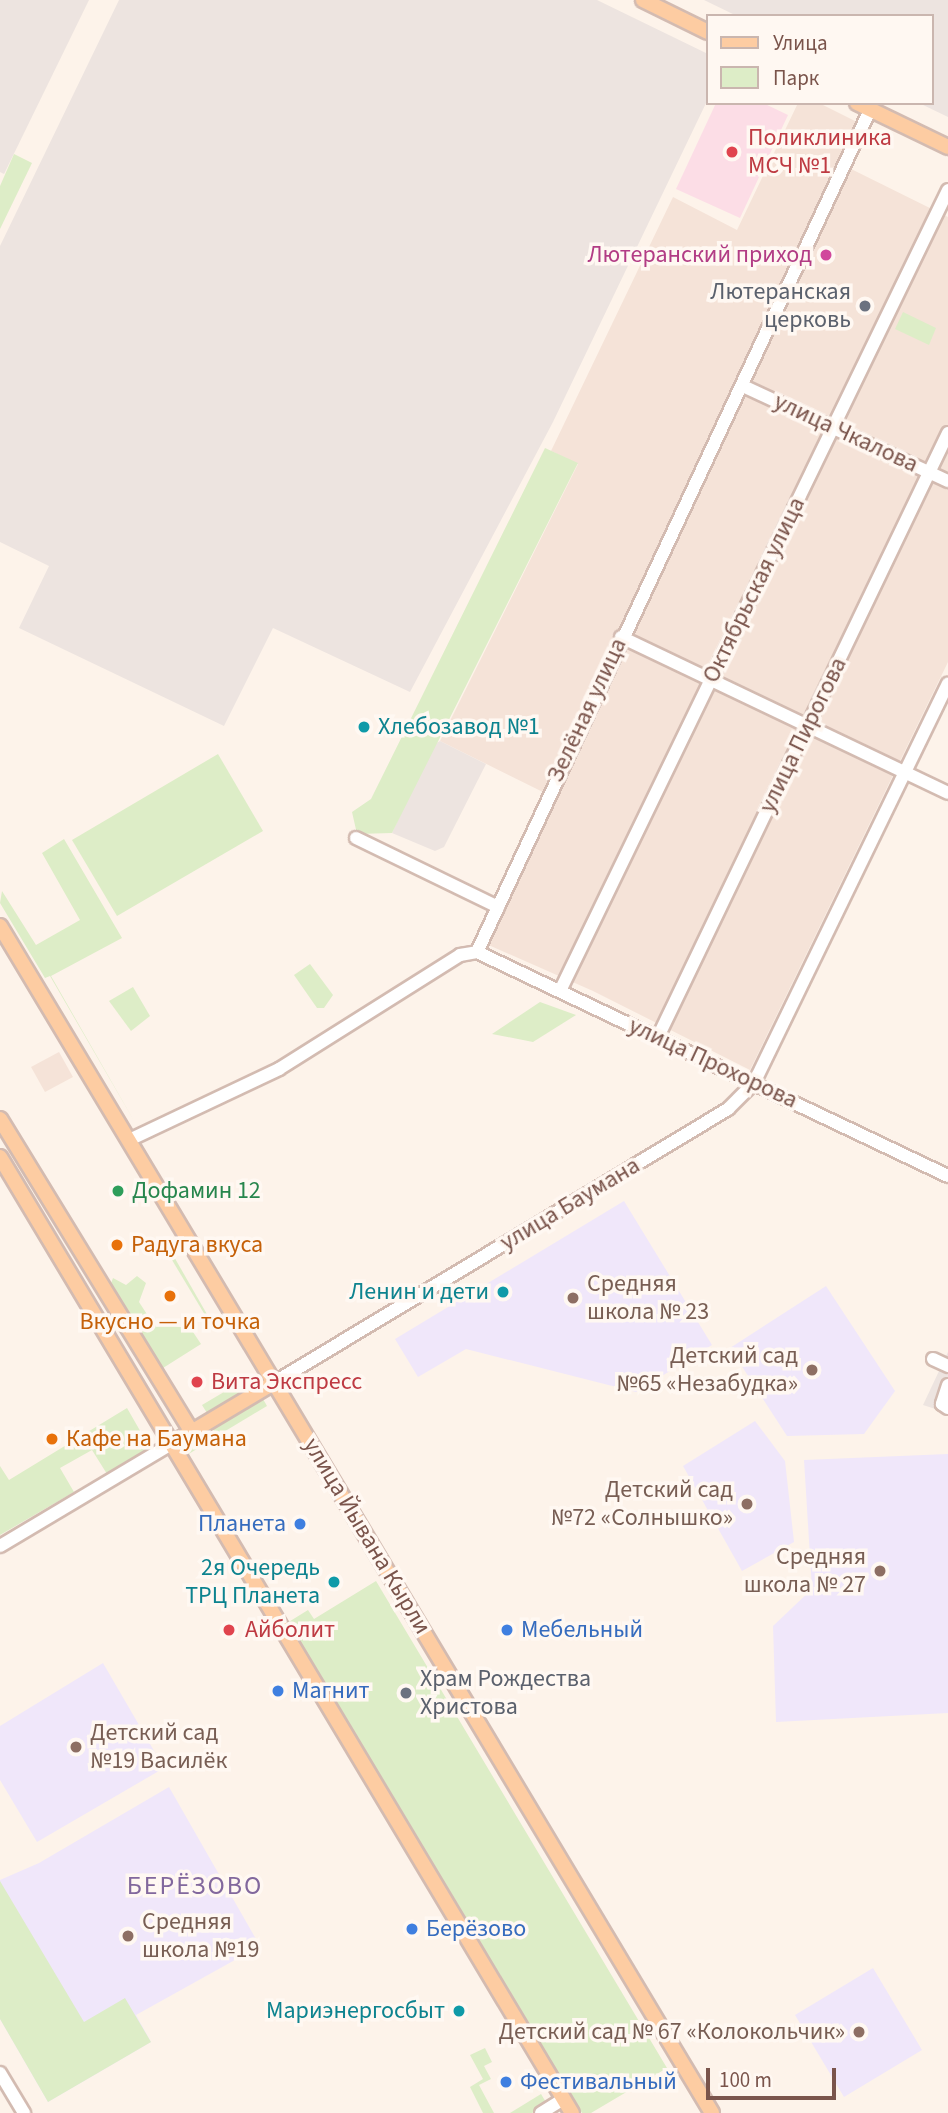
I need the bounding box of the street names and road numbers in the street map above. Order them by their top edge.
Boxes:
street label: улица Чкалова [769,387,923,479]
street label: Октябрьская улица [697,493,811,687]
street label: Зелёная улица [541,633,633,787]
street label: улица Пирогова [753,653,853,817]
street label: улица Прохорова [624,1011,802,1115]
street label: улица Баумана [495,1151,645,1257]
street label: улица Йывана Кырли [297,1433,437,1639]

